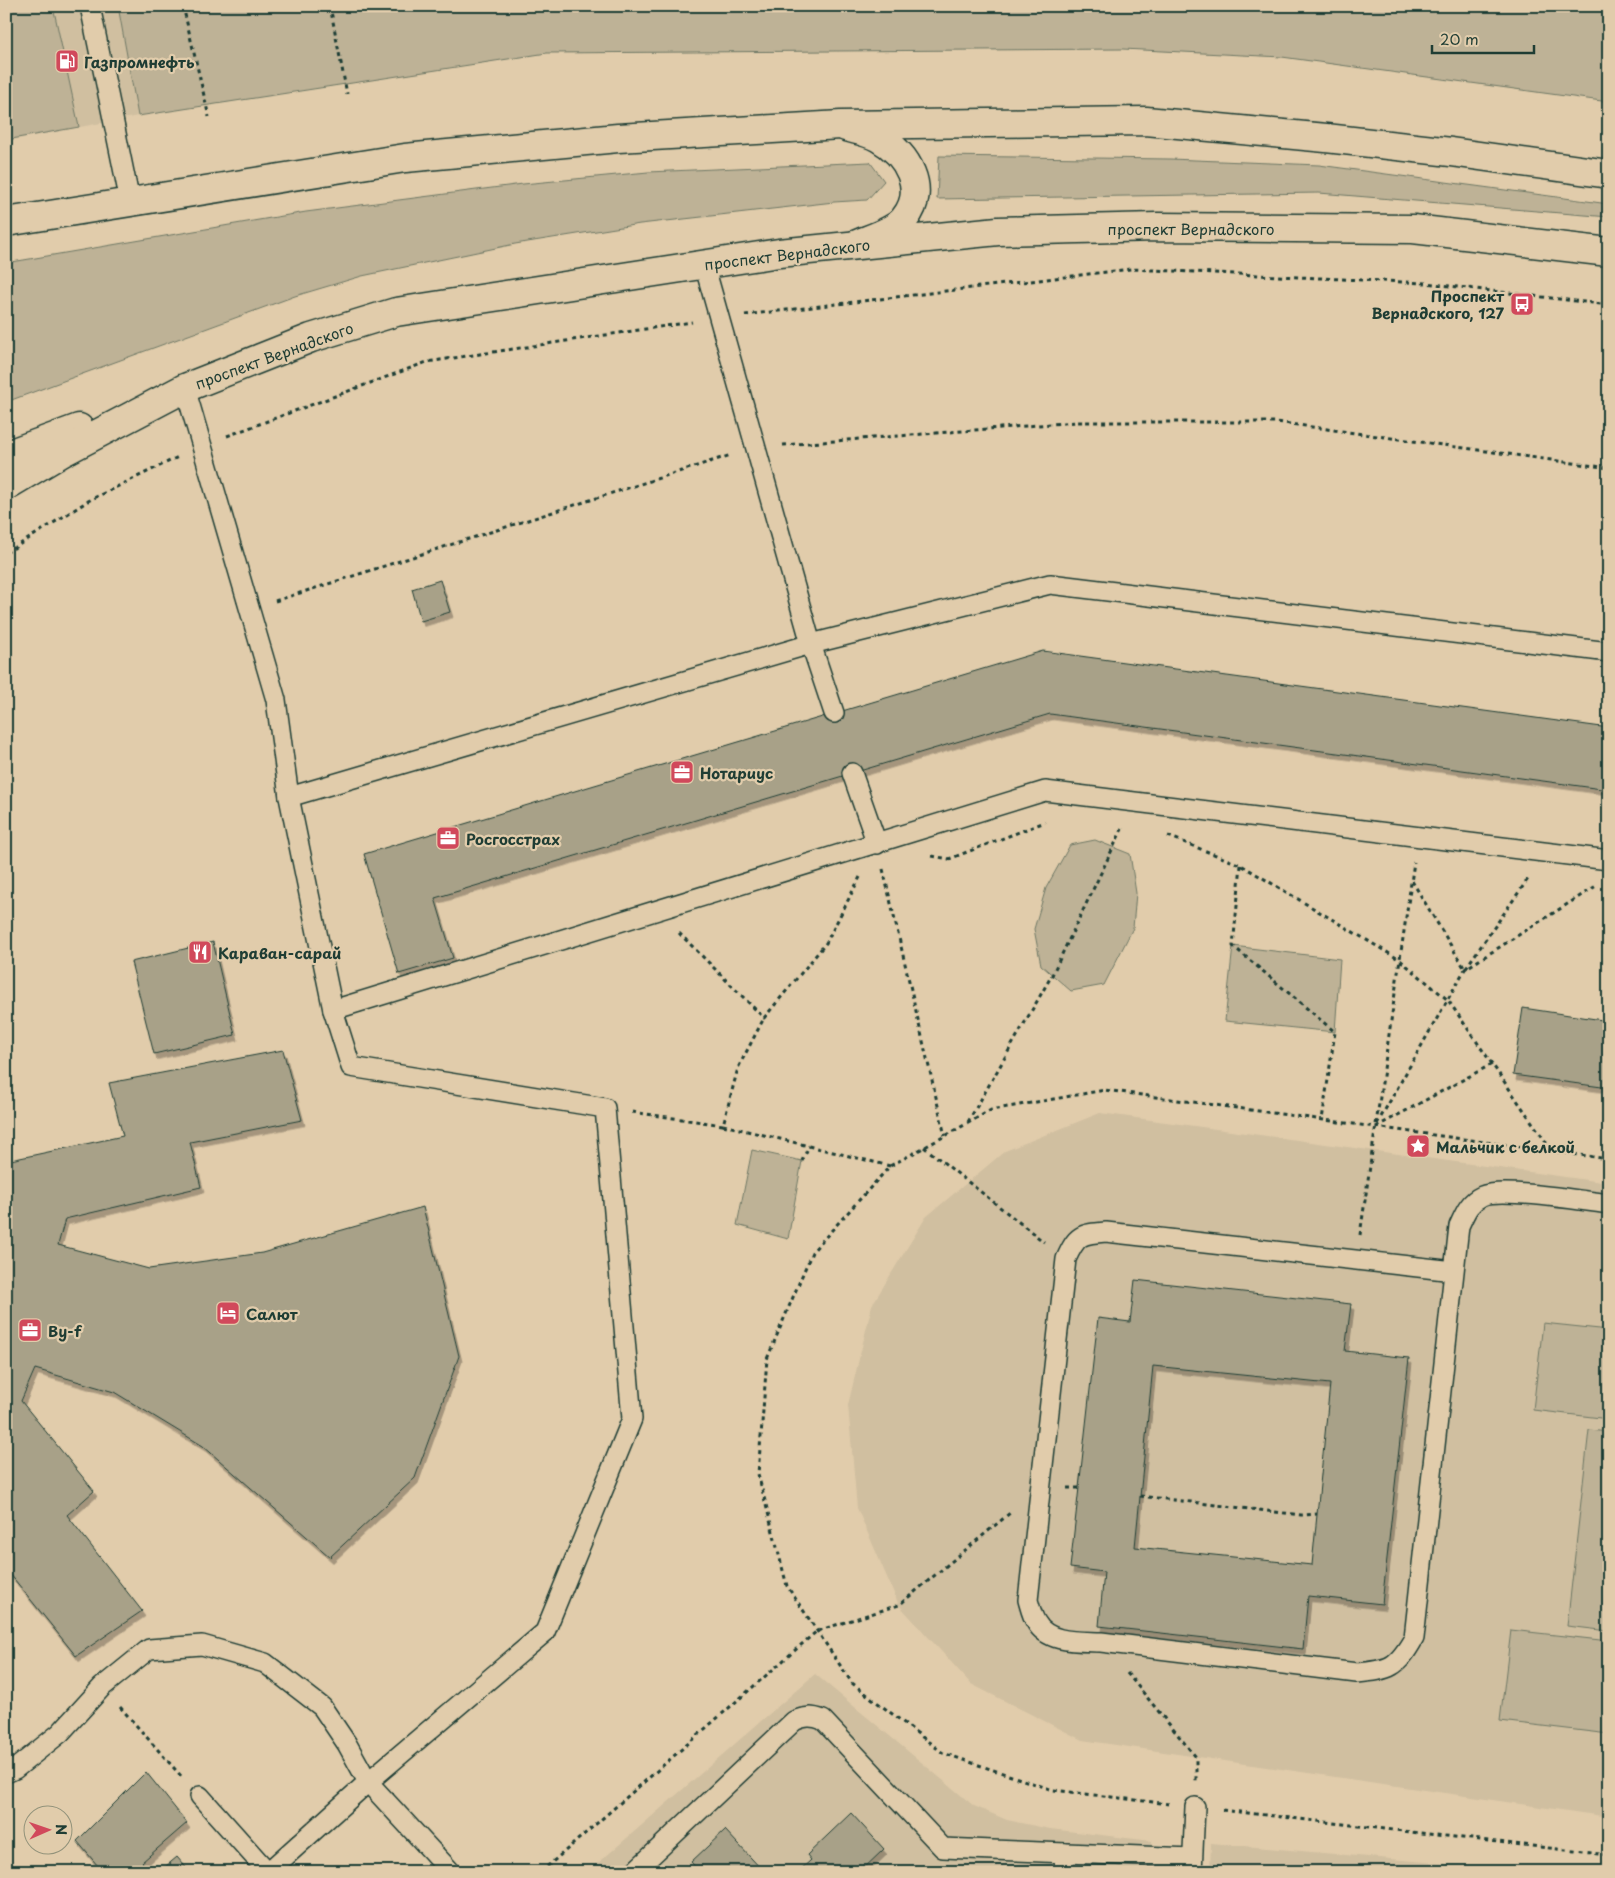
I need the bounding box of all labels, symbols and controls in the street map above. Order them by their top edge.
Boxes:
scale bar [1432,22,1535,54]
text: 20 m [1440,27,1479,50]
fuel station icon: Газпромнефть [54,48,80,74]
place label: Газпромнефть [84,50,195,73]
street label: проспект Вернадского [1108,217,1274,240]
street label: проспект Вернадского [703,232,871,276]
place label: Проспект Вернадского, 127 [1371,284,1505,324]
bus stop icon: Проспект Вернадского, 127 [1509,291,1535,317]
street label: проспект Вернадского [192,316,356,394]
office icon: Нотариус [669,759,695,785]
place label: Нотариус [700,761,773,784]
office icon: Росгосстрах [435,825,461,851]
place label: Росгосстрах [466,827,560,850]
restaurant icon: Караван-сарай [187,939,213,965]
place label: Караван-сарай [218,941,341,964]
place icon: Мальчик с белкой [1405,1133,1431,1159]
place label: Мальчик с белкой [1436,1135,1575,1158]
hotel icon: Салют [215,1300,241,1326]
place label: Салют [246,1302,299,1325]
office icon: By-f [17,1317,43,1343]
place label: By-f [48,1319,83,1342]
north arrow [22,1806,72,1856]
text: N [51,1824,72,1835]

